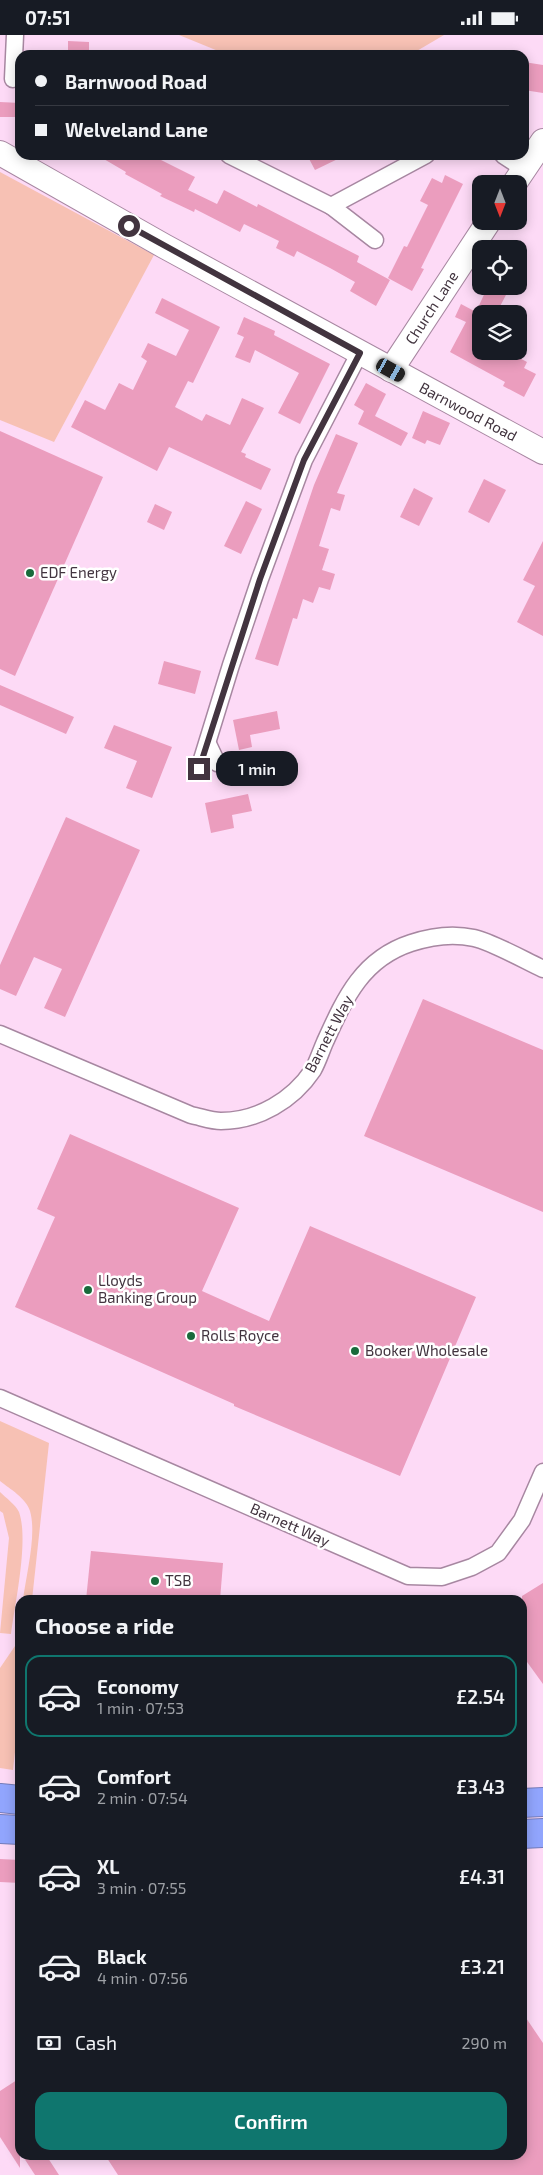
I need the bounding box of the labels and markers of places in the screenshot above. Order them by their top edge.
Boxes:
place label: EDF Energy [40,563,117,581]
marker: EDF Energy [24,567,36,579]
place label: Lloyds Banking Group [98,1271,197,1306]
marker: Lloyds Banking Group [82,1284,94,1296]
place label: Rolls Royce [201,1326,279,1344]
marker: Rolls Royce [185,1330,197,1342]
place label: Booker Wholesale [365,1341,488,1359]
marker: Booker Wholesale [349,1345,361,1357]
place label: TSB [165,1571,191,1589]
marker: TSB [149,1575,161,1587]

